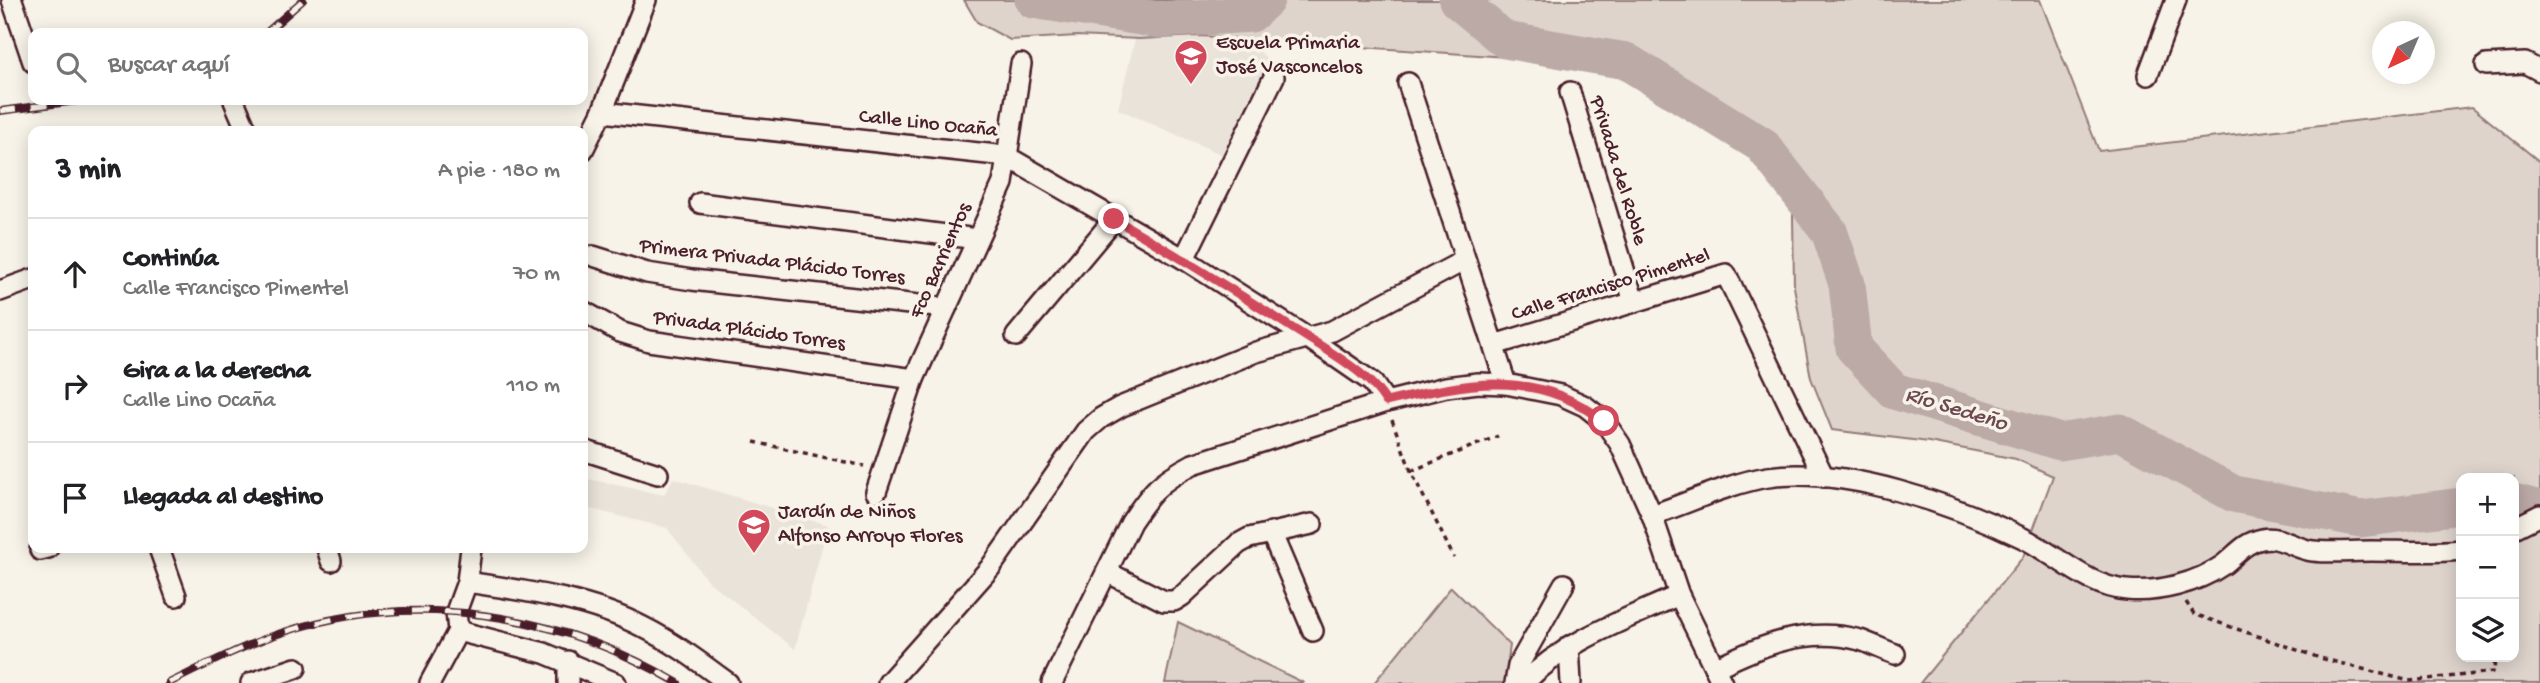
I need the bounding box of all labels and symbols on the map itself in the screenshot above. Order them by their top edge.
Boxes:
north arrow [2372,21,2435,84]
place label: Escuela Primaria José Vasconcelos [1216,32,1363,81]
school or university icon: Escuela Primaria José Vasconcelos [1172,37,1210,86]
street label: Privada del Roble [1582,92,1652,250]
street label: Calle Lino Ocaña [857,105,1000,145]
street label: Fco Barrientos [905,198,979,323]
route end [1098,203,1129,234]
street label: Primera Privada Plácido Torres [637,234,907,292]
street label: Calle Francisco Pimentel [1509,244,1713,328]
street label: Privada Plácido Torres [650,306,848,358]
water label: Río Sedeño [1902,382,2011,439]
route start [1588,405,1619,436]
place label: Jardín de Niños Alfonso Arroyo Flores [778,501,964,550]
school or university icon: Jardín de Niños Alfonso Arroyo Flores [735,506,773,555]

